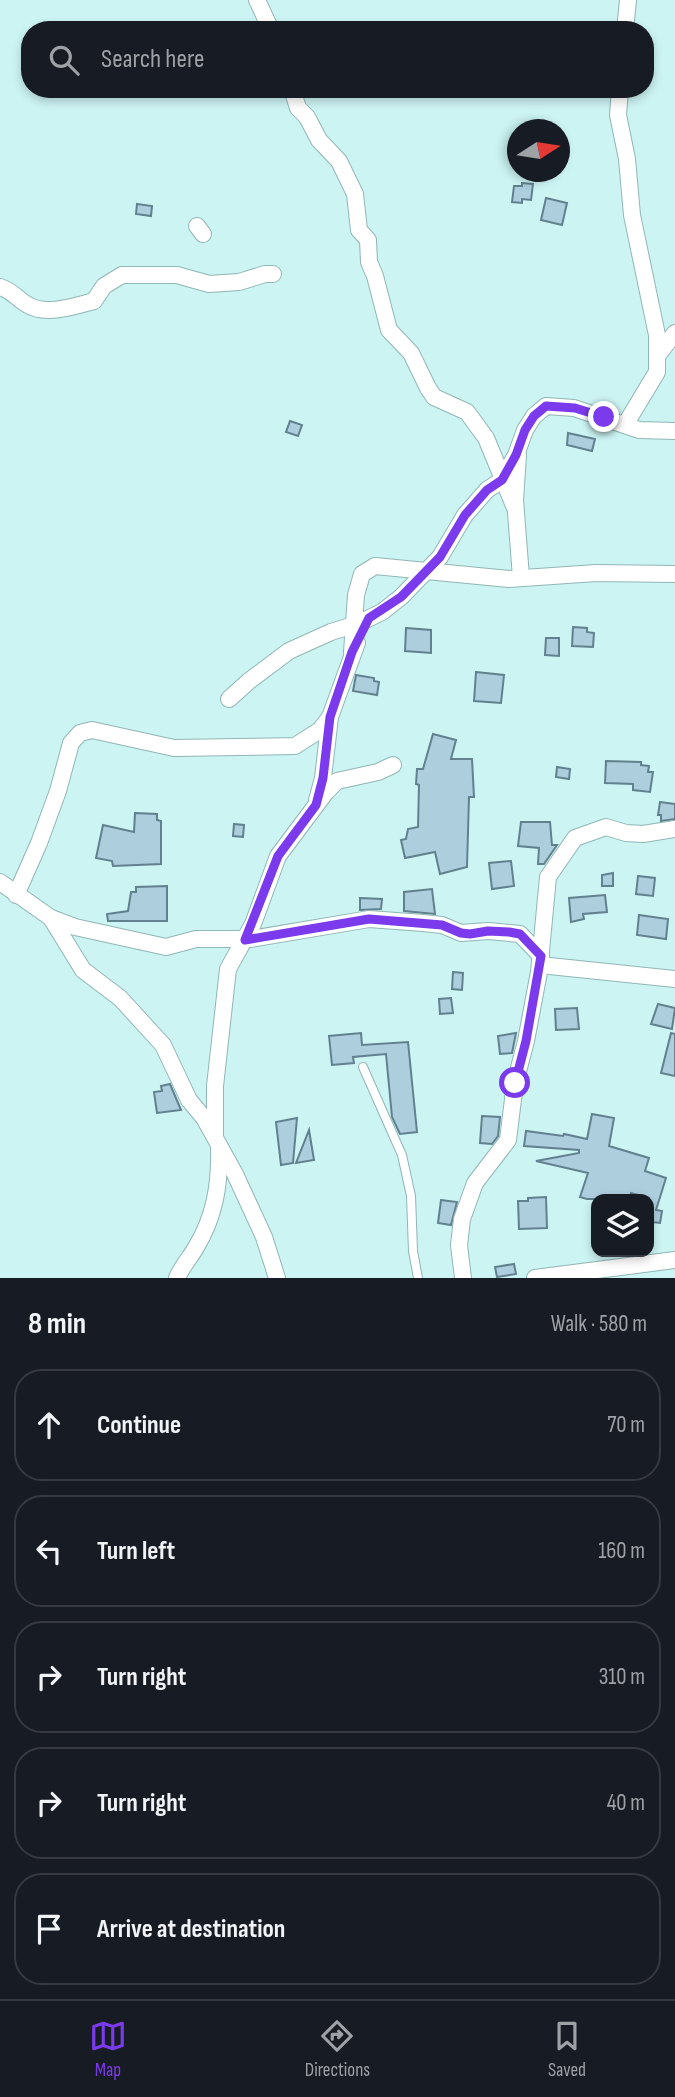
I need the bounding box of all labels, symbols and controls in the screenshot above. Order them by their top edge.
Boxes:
search box [21,21,654,98]
icon: search [45,41,83,79]
text: Search here [101,44,204,75]
north arrow [507,119,570,182]
route end [588,401,619,432]
route start [499,1067,530,1098]
map controls [591,1194,654,1257]
button: layers [591,1194,654,1257]
text: 8 min [28,1306,86,1342]
text: Walk · 580 m [551,1310,647,1338]
icon: ahead [30,1406,68,1444]
text: Continue [97,1410,181,1441]
text: 70 m [607,1411,645,1439]
icon: left [30,1532,68,1570]
text: Turn left [97,1536,175,1567]
text: 160 m [598,1537,645,1565]
icon: right [30,1658,68,1696]
text: Turn right [97,1662,186,1693]
text: 310 m [599,1663,645,1691]
icon: right [30,1784,68,1822]
text: Turn right [97,1788,186,1819]
text: 40 m [607,1789,645,1817]
icon: arrive [30,1910,68,1948]
text: Arrive at destination [97,1914,285,1945]
tab: Map [89,2017,127,2082]
tab: Directions [305,2017,370,2082]
tab: Saved [548,2017,586,2082]

